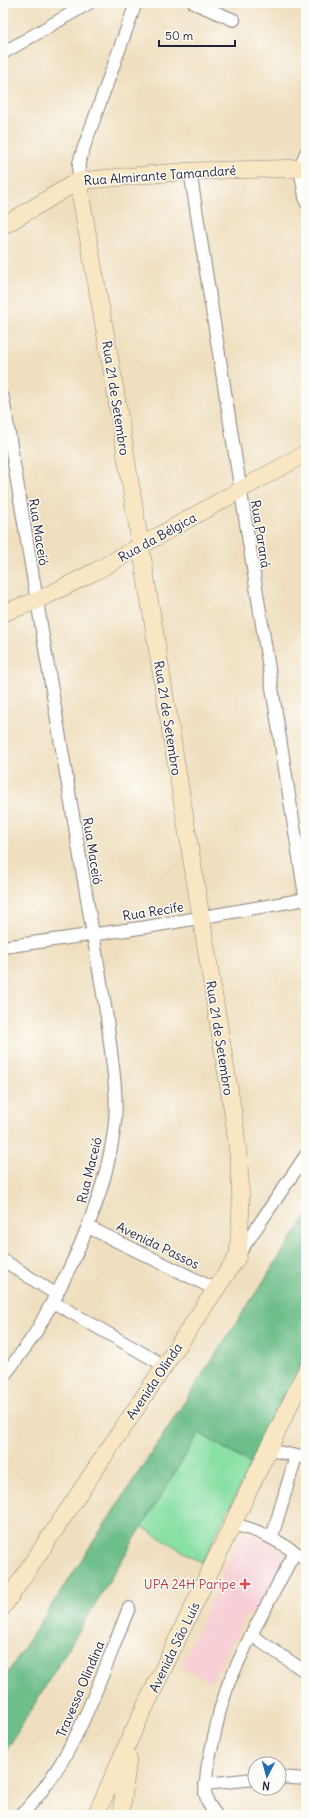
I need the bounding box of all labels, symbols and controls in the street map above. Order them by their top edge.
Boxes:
scale bar [159,22,235,48]
text: 50 m [165,28,194,43]
street label: Rua Almirante Tamandaré [83,162,237,189]
street label: Rua 21 de Setembro [98,340,133,457]
street label: Rua Maceió [25,497,52,567]
street label: Rua Paraná [247,499,274,569]
street label: Rua da Bélgica [115,509,199,566]
street label: Rua 21 de Setembro [150,660,185,777]
street label: Rua Maceió [79,816,106,886]
street label: Rua Recife [121,898,185,925]
street label: Rua 21 de Setembro [202,980,237,1097]
street label: Rua Maceió [73,1135,106,1205]
street label: Avenida Passos [114,1218,202,1273]
street label: Avenida Olinda [123,1340,186,1423]
place label: UPA 24H Paripe [144,1576,236,1593]
marker: UPA 24H Paripe [239,1578,251,1590]
street label: Avenida São Luís [145,1599,204,1695]
street label: Travessa Olindina [52,1638,108,1740]
north arrow [247,1756,287,1796]
text: N [261,1779,270,1793]

